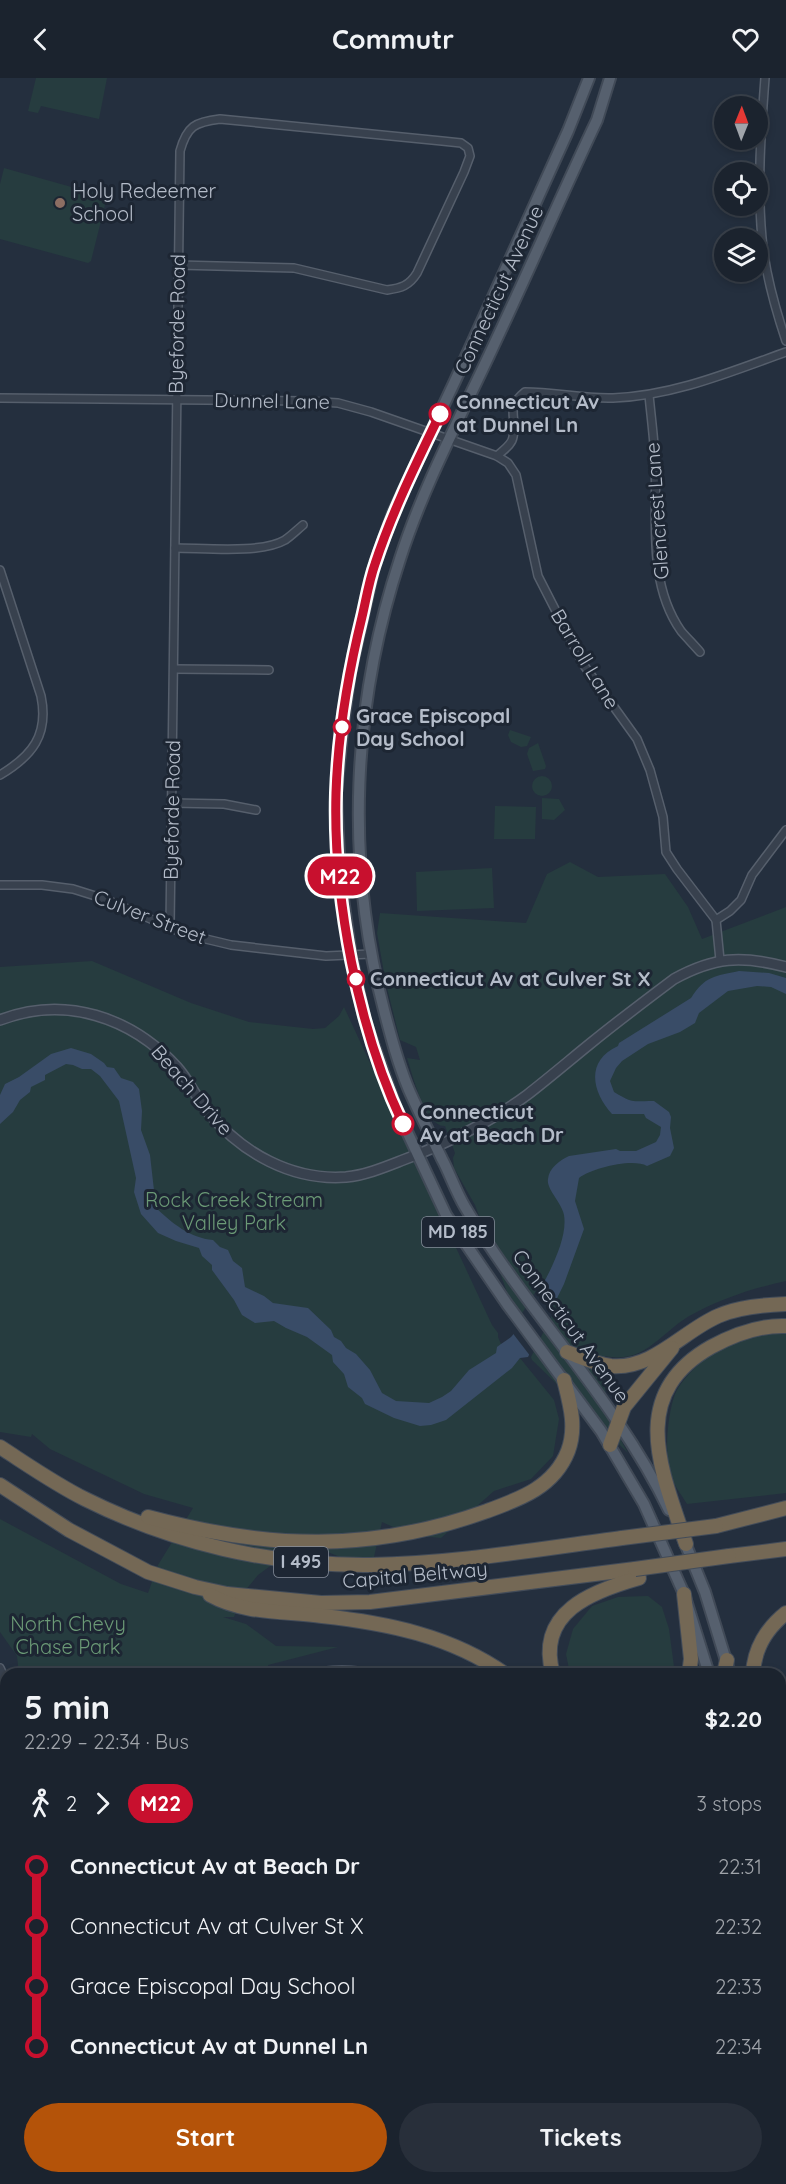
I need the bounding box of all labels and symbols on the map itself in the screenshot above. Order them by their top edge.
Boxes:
north arrow [714,96,768,150]
place label: Holy Redeemer School [72,178,216,226]
marker: Holy Redeemer School [53,196,67,210]
street label: Connecticut Avenue [448,201,549,378]
street label: Byeforde Road [163,254,190,394]
street label: Dunnel Lane [214,387,330,414]
place label: Connecticut Av at Dunnel Ln [456,389,599,437]
marker: Connecticut Av at Dunnel Ln [429,403,451,425]
street label: Glencrest Lane [639,442,674,580]
street label: Barroll Lane [546,604,625,713]
place label: Grace Episcopal Day School [356,703,510,751]
marker: Grace Episcopal Day School [333,718,351,736]
street label: Byeforde Road [158,740,185,880]
line badge: M22 [306,856,374,896]
street label: Culver Street [91,884,210,949]
place label: Connecticut Av at Culver St X [370,966,651,991]
marker: Connecticut Av at Culver St X [347,970,365,988]
street label: Beach Drive [146,1039,238,1140]
place label: Connecticut Av at Beach Dr [420,1099,564,1147]
marker: Connecticut Av at Beach Dr [392,1113,414,1135]
park label: Rock Creek Stream Valley Park [145,1187,323,1235]
road number: MD 185 [422,1217,494,1247]
street label: Connecticut Avenue [507,1244,635,1407]
road number: I 495 [274,1547,328,1577]
street label: Capital Beltway [341,1556,489,1593]
park label: North Chevy Chase Park [10,1611,126,1659]

